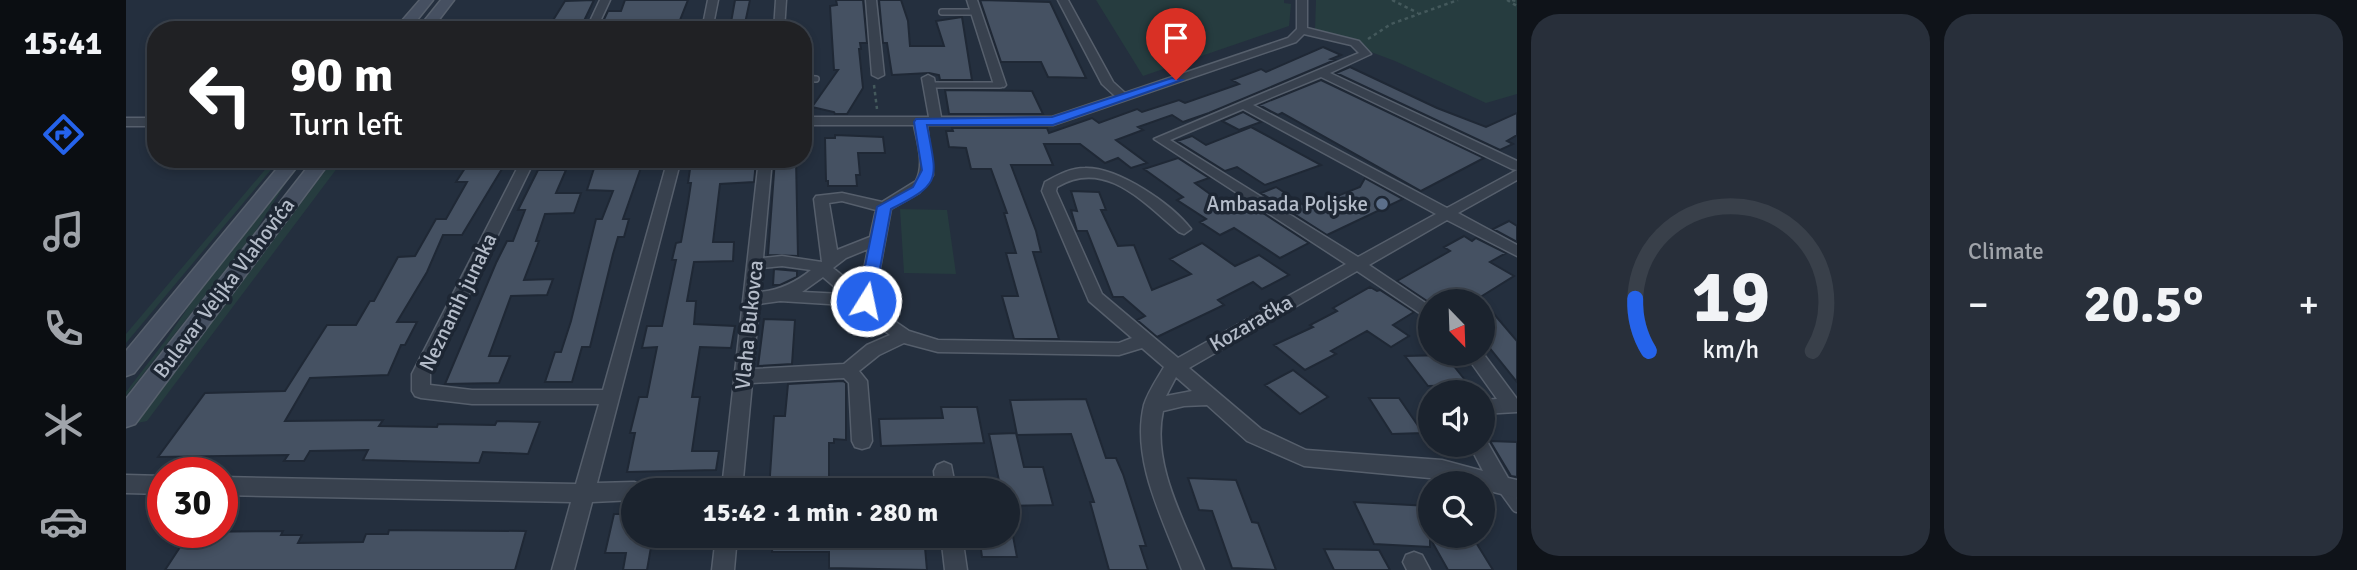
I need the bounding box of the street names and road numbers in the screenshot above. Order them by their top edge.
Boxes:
street label: Bulevar Veljka Vlahovića [148,193,300,383]
street label: Neznanih junaka [413,229,503,375]
street label: Vlaha Bukovca [729,259,769,391]
street label: Kozaračka [1205,289,1297,357]

